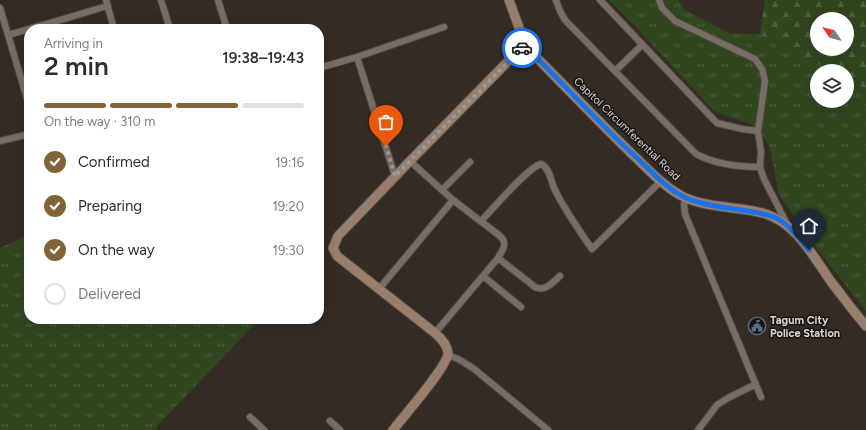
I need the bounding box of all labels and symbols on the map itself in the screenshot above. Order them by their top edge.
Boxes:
north arrow [810,12,854,56]
courier [502,28,542,68]
street label: Capitol Circumferential Road [571,75,683,183]
pin [369,105,403,146]
pin [792,209,826,250]
place label: Tagum City Police Station [770,314,840,340]
public building icon: Tagum City Police Station [747,316,767,336]

